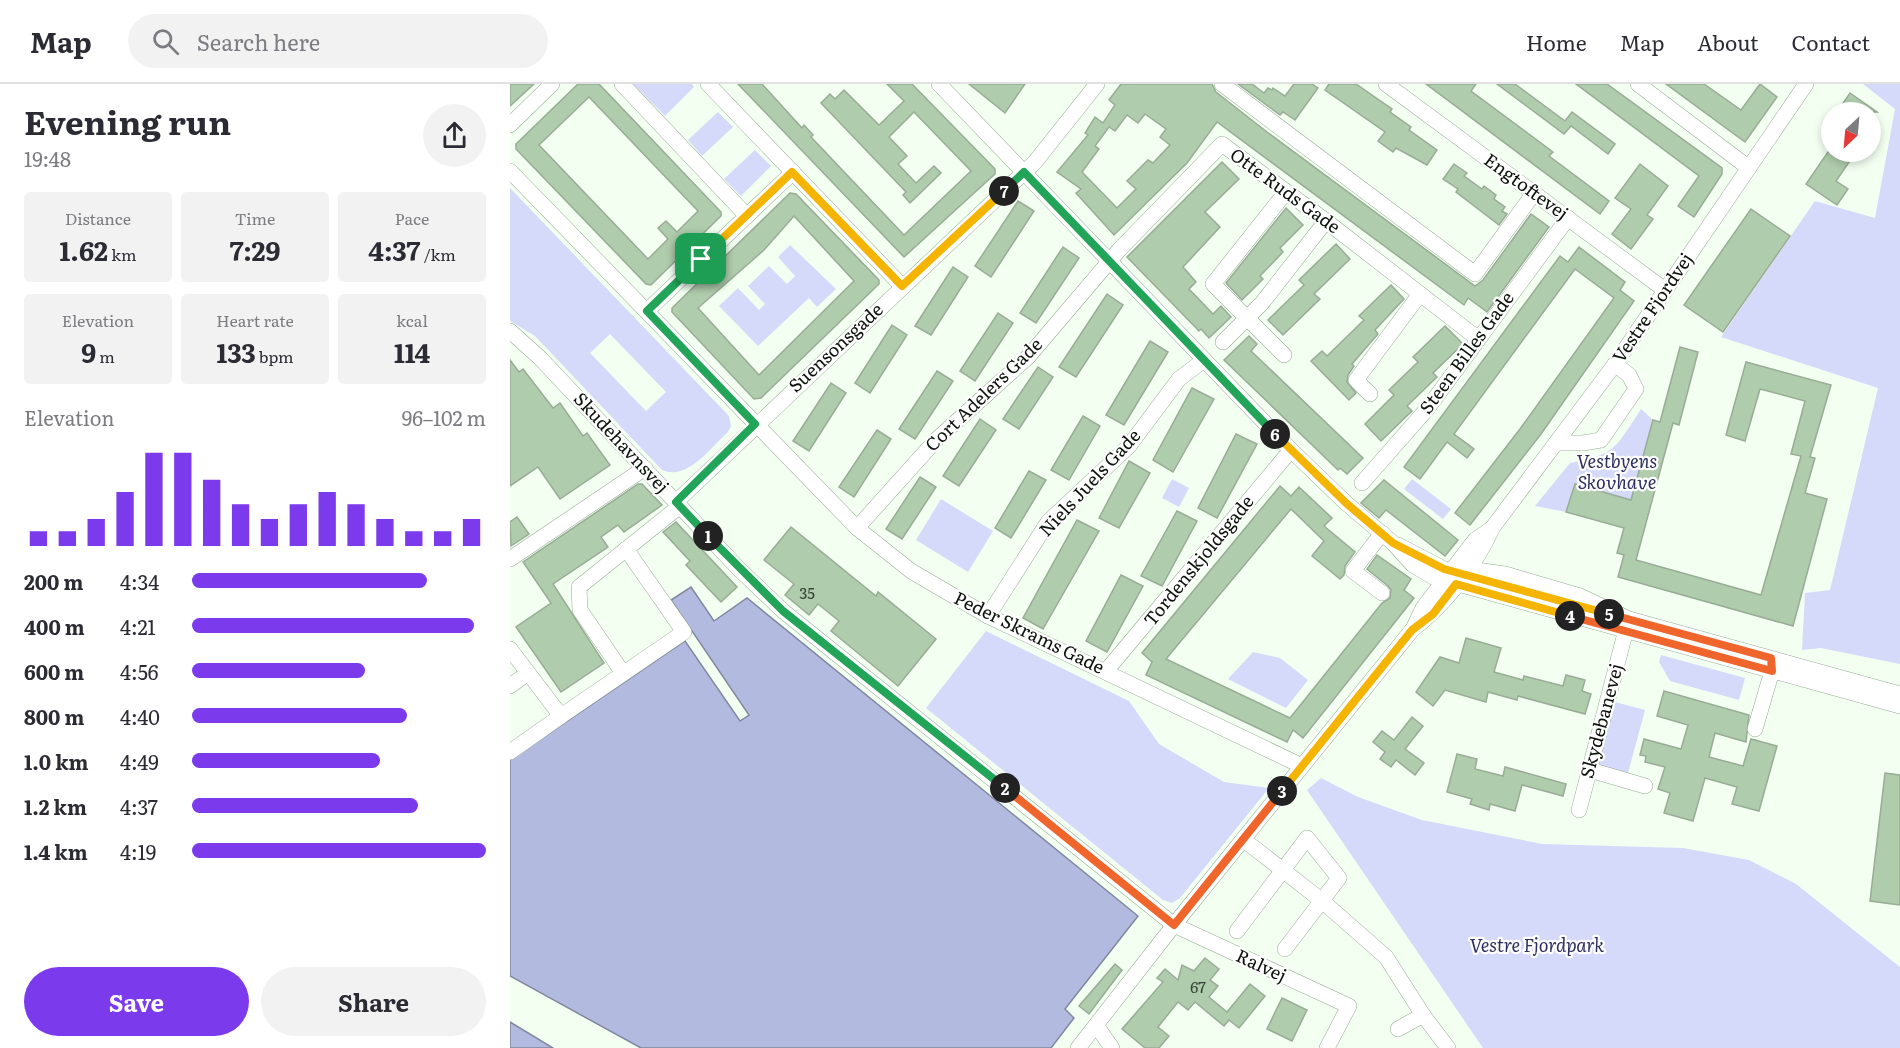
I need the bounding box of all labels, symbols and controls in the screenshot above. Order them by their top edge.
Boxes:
search box [128,14,548,68]
text: Map [30,20,92,62]
icon: search [149,25,182,58]
text: Search here [197,25,320,58]
text: Home [1526,26,1587,57]
text: Map [1620,26,1664,57]
text: About [1697,26,1759,57]
text: Contact [1792,26,1870,57]
text: Evening run [24,96,231,145]
north arrow [1821,102,1881,162]
map controls [1821,102,1881,162]
button: share [423,104,486,167]
street label: Otte Ruds Gade [1225,140,1347,239]
text: 19:48 [24,143,71,173]
street label: Engtoftevej [1479,146,1575,226]
pin: 7 [989,176,1019,206]
text: 7 [1000,179,1008,203]
text: Distance [65,206,131,230]
text: Time [235,206,275,230]
text: Pace [395,206,429,230]
text: 1.62 [60,230,108,269]
text: 7:29 [229,230,281,269]
text: 4:37 [368,230,420,269]
pin [675,233,726,284]
text: km [108,242,136,266]
text: /km [420,242,456,266]
icon: arrive [684,242,717,275]
street label: Vestre Fjordvej [1605,247,1699,368]
street label: Steen Billes Gade [1412,285,1520,419]
street label: Suensonsgade [782,296,888,398]
text: Elevation [62,308,134,332]
text: Heart rate [216,308,294,332]
text: kcal [396,308,428,332]
street label: Cort Adelers Gade [918,331,1048,457]
text: 9 [81,332,96,371]
text: 133 [216,332,256,371]
text: 114 [394,332,430,371]
text: m [96,344,115,368]
text: bpm [256,344,294,368]
street label: Skudehavnsvej [568,386,676,498]
text: Elevation [24,402,114,432]
text: 96–102 m [402,402,486,432]
pin: 6 [1260,419,1290,449]
street label: Niels Juels Gade [1032,422,1146,542]
text: 6 [1270,422,1280,446]
park label: Vestbyens Skovhave [1577,447,1657,495]
street label: Tordenskjoldsgade [1136,489,1259,632]
pin: 1 [693,521,723,551]
text: 1 [705,524,711,548]
text: 200 m [24,566,83,596]
text: 4:34 [120,566,159,596]
house number: 35 [799,581,815,604]
street label: Peder Skrams Gade [950,584,1109,680]
pin: 5 [1594,599,1624,629]
pin: 4 [1555,601,1585,631]
text: 5 [1605,602,1613,626]
text: 4 [1565,604,1575,628]
text: 400 m [24,611,85,641]
text: 4:21 [120,611,156,641]
text: 600 m [24,656,84,686]
text: 4:56 [120,656,159,686]
street label: Skydebanevej [1572,660,1629,781]
text: 800 m [24,701,84,731]
text: 4:40 [120,701,160,731]
text: 1.0 km [24,746,89,776]
text: 4:49 [120,746,159,776]
pin: 2 [990,773,1020,803]
text: 2 [1001,776,1009,800]
pin: 3 [1267,776,1297,806]
text: 3 [1278,779,1286,803]
text: 1.2 km [24,791,87,821]
text: 4:37 [120,791,158,821]
text: 1.4 km [24,836,88,866]
text: 4:19 [120,836,156,866]
park label: Vestre Fjordpark [1470,931,1604,958]
street label: Ralvej [1232,941,1291,988]
button: Save [24,967,249,1036]
button: Share [261,967,486,1036]
house number: 67 [1190,975,1206,998]

